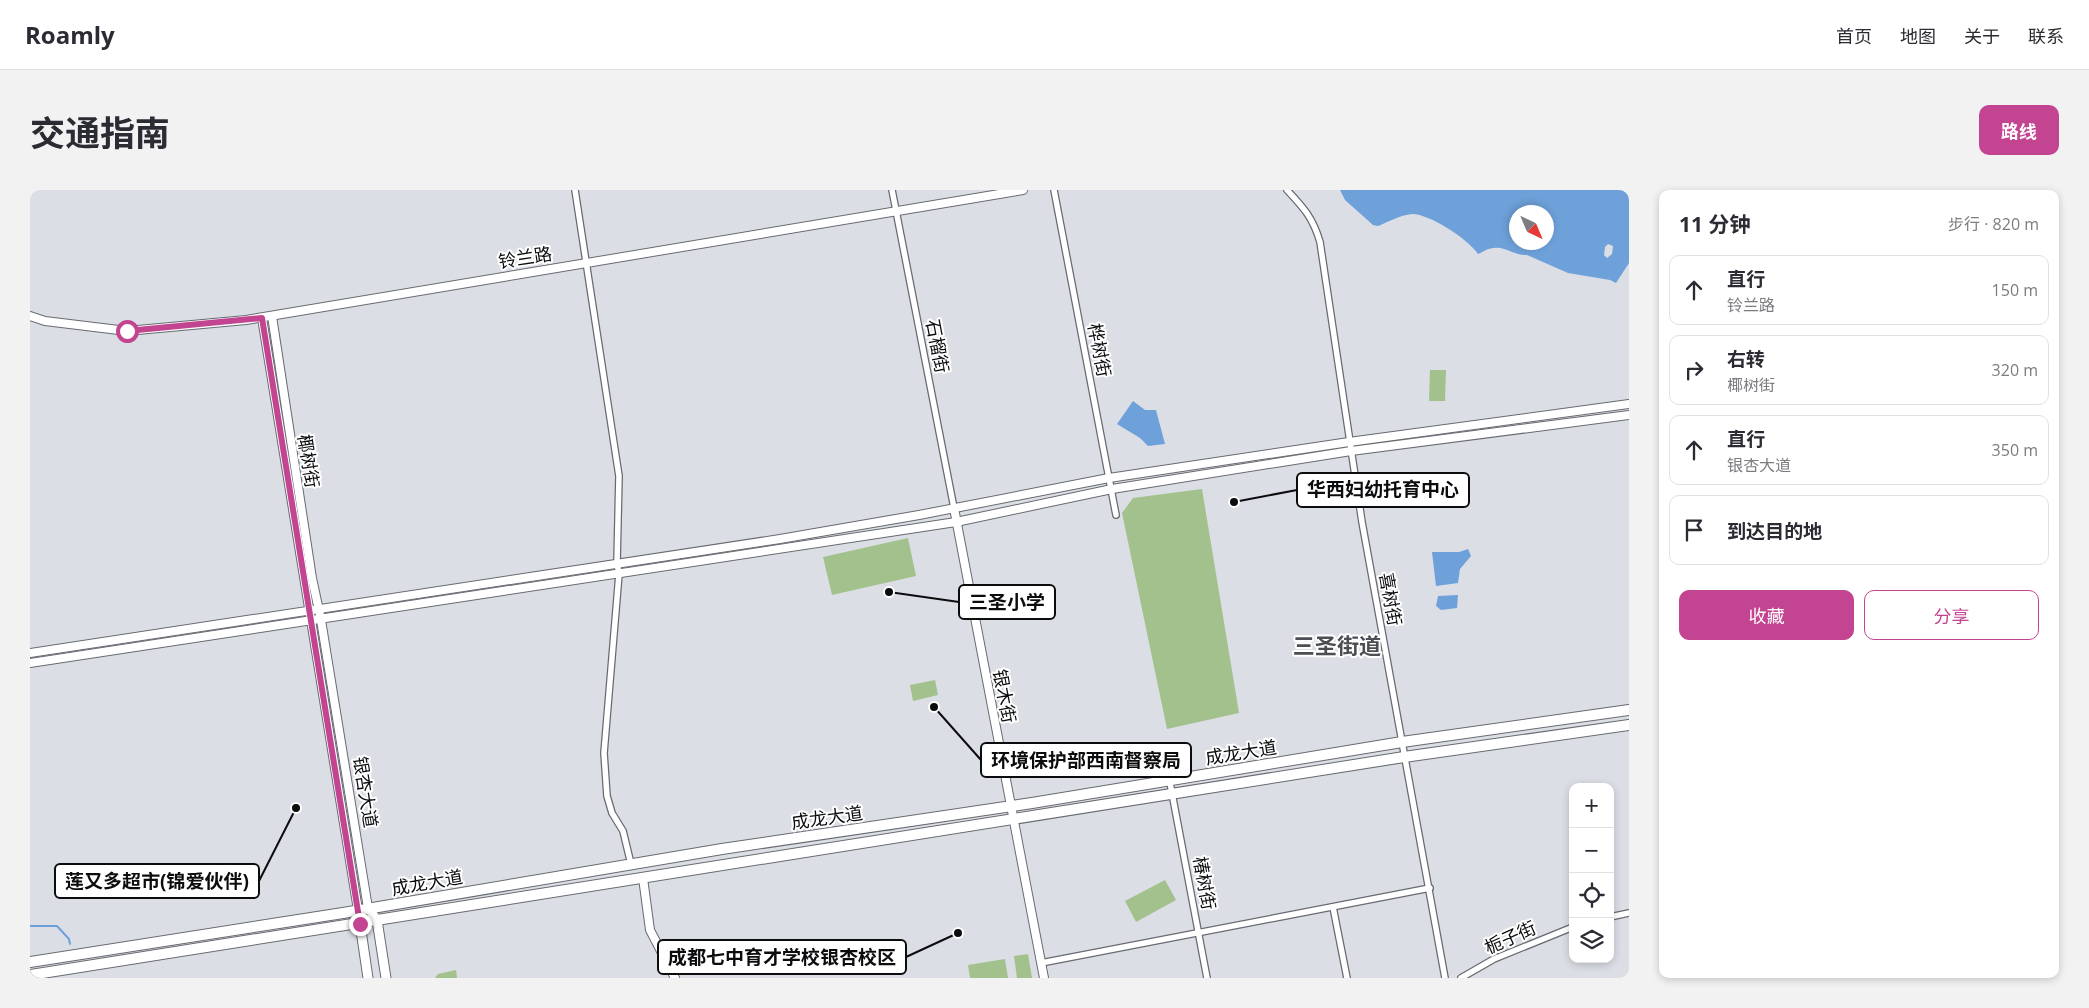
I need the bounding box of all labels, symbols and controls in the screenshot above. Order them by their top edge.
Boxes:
text: Roamly [25,18,115,51]
text: 首页 [1836,24,1872,48]
text: 地图 [1900,24,1936,48]
text: 关于 [1964,24,2000,48]
text: 联系 [2028,24,2064,48]
button: 路线 [1979,105,2059,155]
text: 交通指南 [30,109,170,156]
north arrow [1509,205,1554,250]
text: 11 分钟 [1679,210,1750,238]
text: 步行 · 820 m [1948,213,2039,235]
street label: 铃兰路 [496,241,554,273]
text: 直行 [1727,266,1765,292]
icon: ahead [1680,276,1708,304]
text: 150 m [1992,279,2038,301]
text: 铃兰路 [1727,294,1775,316]
street label: 石榴街 [921,317,955,375]
route start [116,320,139,343]
street label: 桦树街 [1083,321,1117,379]
text: 右转 [1727,346,1765,372]
icon: right [1680,356,1708,384]
text: 320 m [1992,359,2038,381]
text: 椰树街 [1727,374,1775,396]
text: 直行 [1727,426,1765,452]
street label: 椰树街 [293,432,325,490]
icon: ahead [1680,436,1708,464]
text: 350 m [1992,439,2038,461]
text: 银杏大道 [1727,454,1791,476]
callout: 华西妇幼托育中心 [1297,473,1469,507]
text: 华西妇幼托育中心 [1307,476,1459,502]
icon: arrive [1680,516,1708,544]
text: 到达目的地 [1727,518,1822,544]
street label: 喜树街 [1374,570,1408,628]
callout: 三圣小学 [959,585,1055,619]
text: 三圣小学 [969,589,1045,615]
button: 收藏 [1679,590,1854,640]
button: 分享 [1864,590,2039,640]
district label: 三圣街道 [1293,630,1381,660]
street label: 银木街 [988,667,1022,725]
street label: 成龙大道 [1204,735,1278,769]
callout: 环境保护部西南督察局 [981,743,1191,777]
text: 环境保护部西南督察局 [991,747,1181,773]
street label: 银杏大道 [349,755,383,829]
map controls [1569,783,1614,963]
button: + [1569,783,1614,828]
street label: 成龙大道 [790,800,864,834]
button: − [1569,828,1614,873]
street label: 椿树街 [1188,854,1222,912]
callout: 莲又多超市(锦爱伙伴) [55,864,259,898]
street label: 成龙大道 [389,864,465,900]
text: 莲又多超市(锦爱伙伴) [65,868,249,894]
button: locate [1569,873,1614,918]
route end [349,913,372,936]
street label: 栀子街 [1480,915,1540,959]
button: layers [1569,918,1614,963]
callout: 成都七中育才学校银杏校区 [658,940,906,974]
text: 成都七中育才学校银杏校区 [668,944,896,970]

